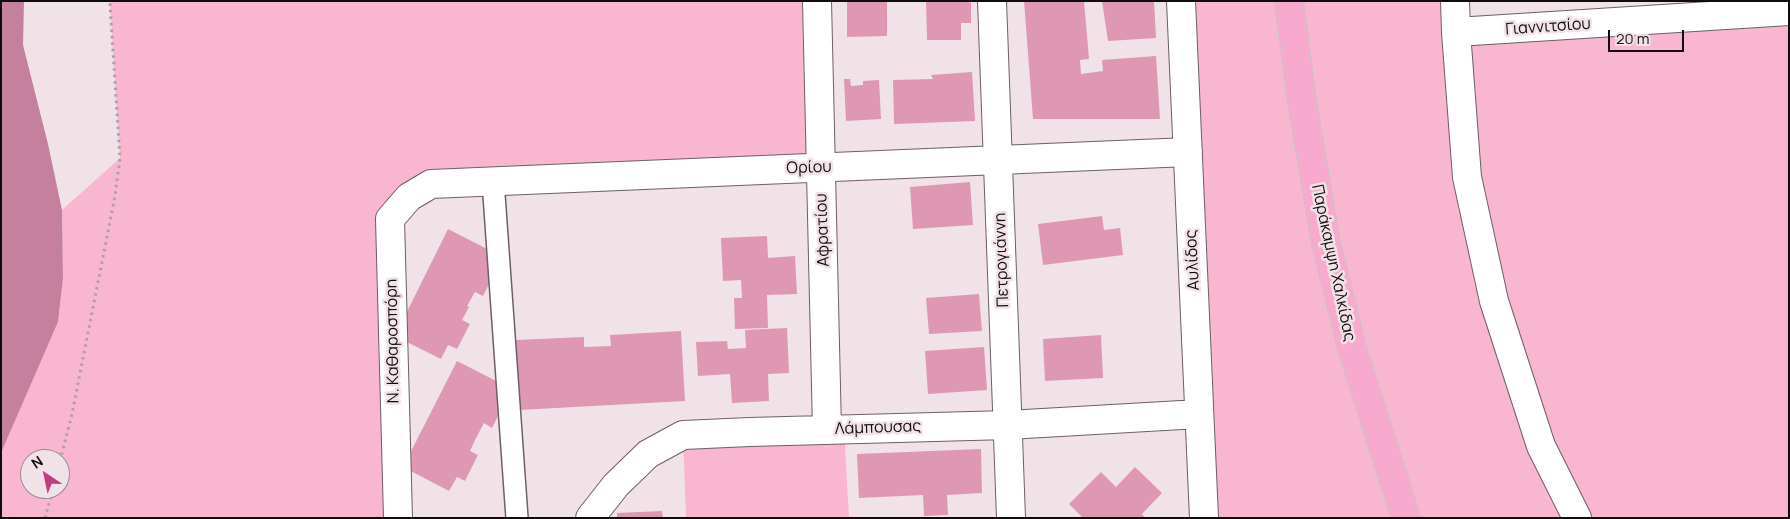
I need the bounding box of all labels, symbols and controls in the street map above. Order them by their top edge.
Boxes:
street label: Γιαννιτσίου [1505,14,1591,40]
scale bar [1610,20,1686,52]
text: 20 m [1616,28,1649,49]
street label: Ορίου [786,158,832,178]
street label: Παράκαμψη Χαλκίδας [1307,183,1359,343]
street label: Αφρατίου [812,193,834,267]
street label: Πετρογιάννη [991,212,1013,308]
street label: Αυλίδος [1182,229,1204,291]
street label: Ν. Καθαροσπόρη [382,279,404,403]
street label: Λάμπουσας [835,417,921,439]
north arrow [20,449,70,499]
text: N [27,451,46,473]

